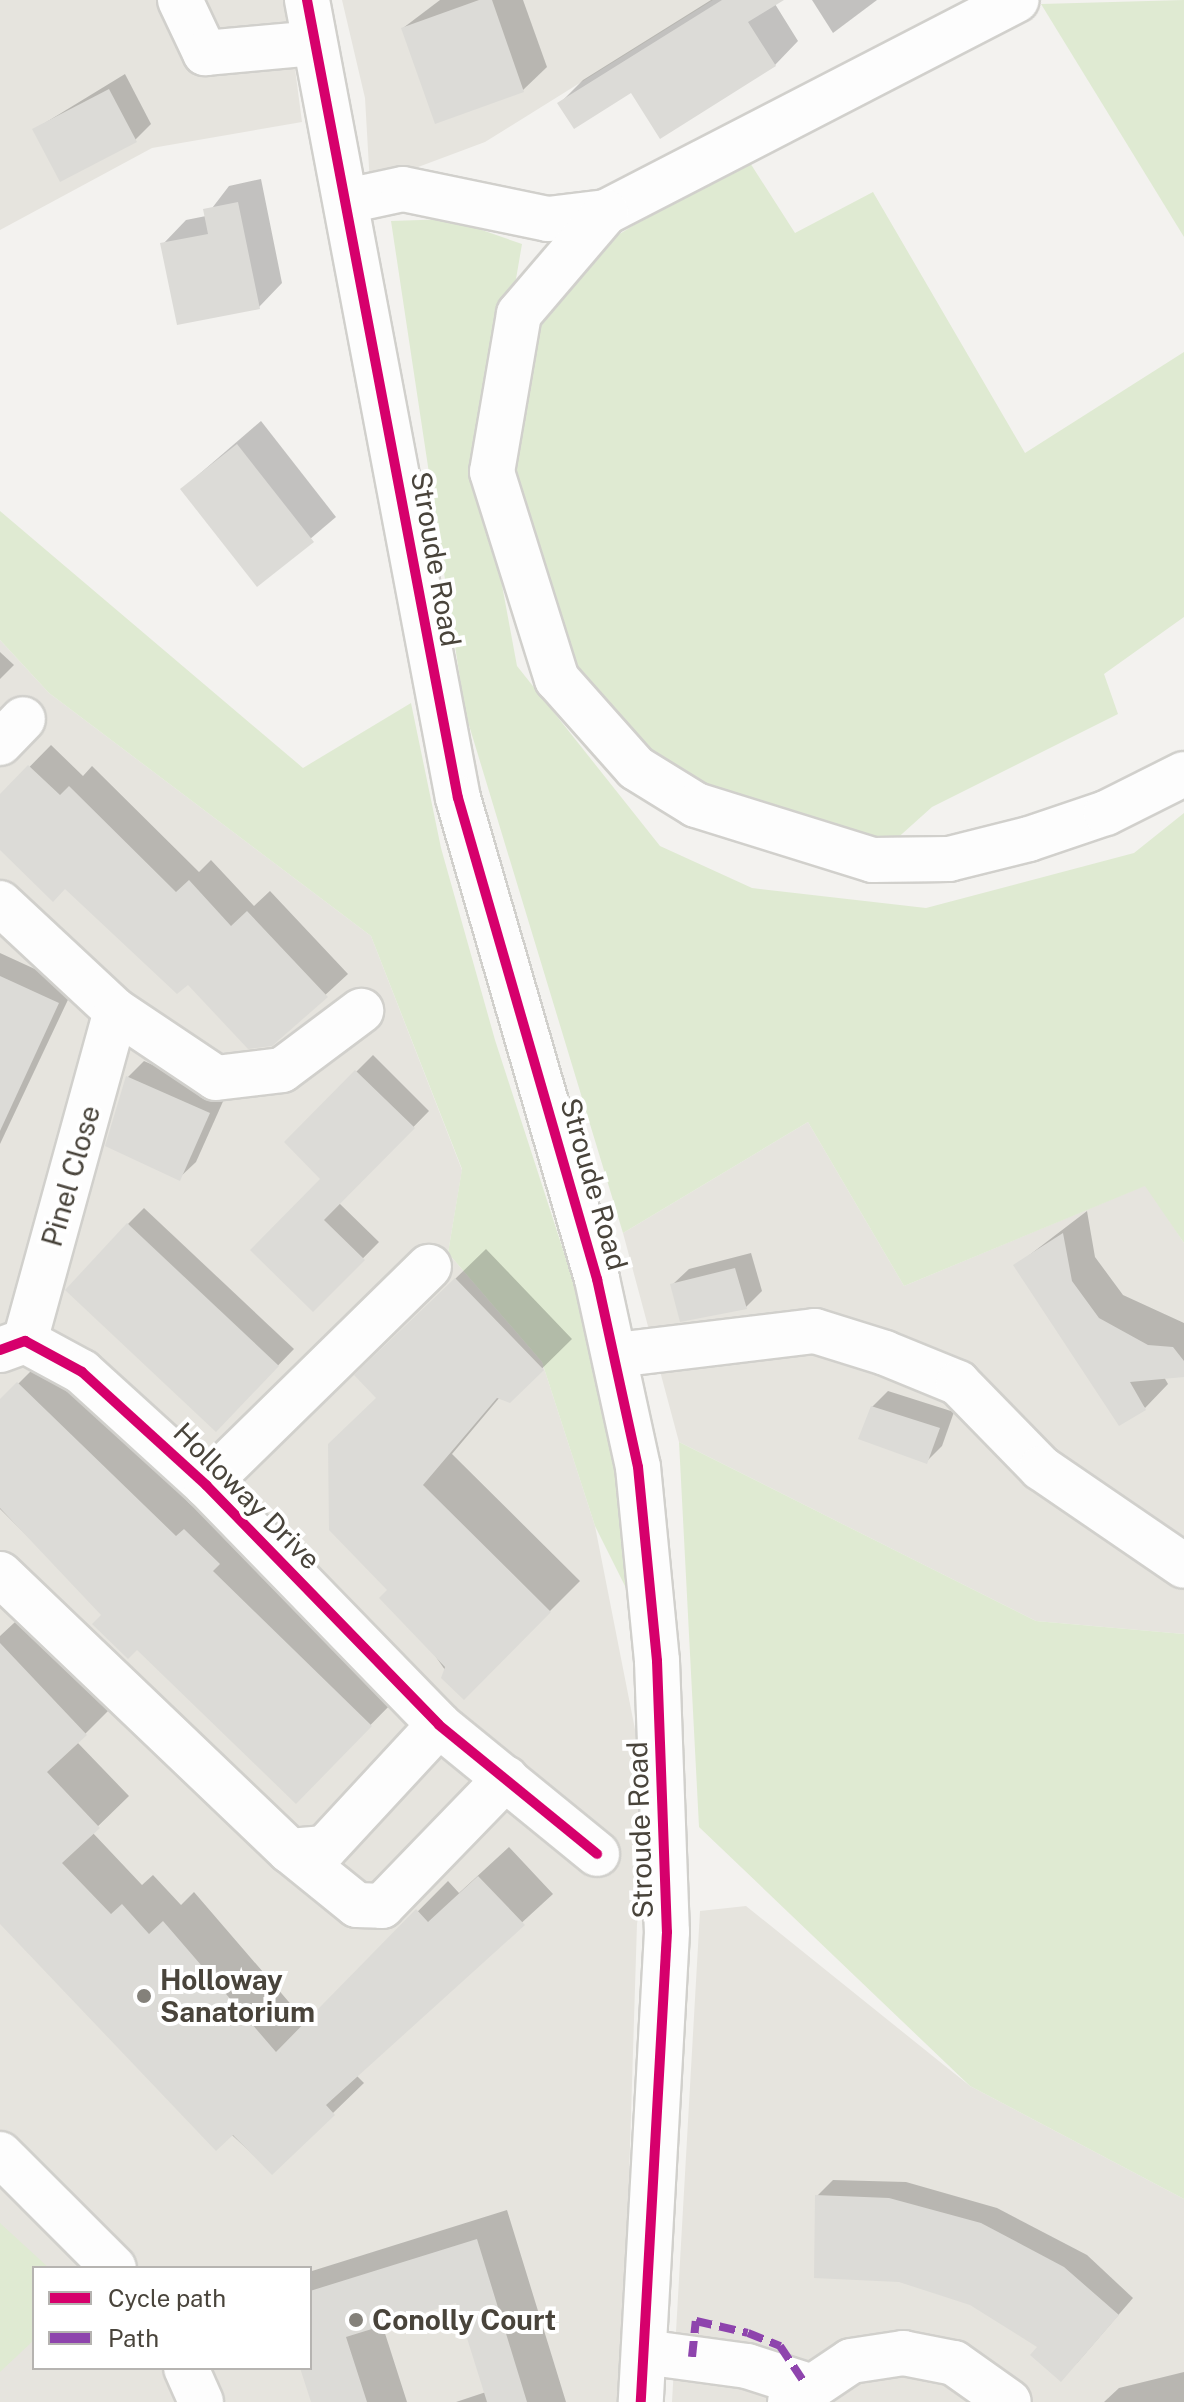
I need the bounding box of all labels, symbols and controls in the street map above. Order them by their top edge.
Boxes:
street label: Stroude Road [404,469,468,649]
street label: Stroude Road [553,1094,635,1274]
street label: Pinel Close [35,1102,107,1250]
street label: Holloway Drive [167,1416,327,1576]
street label: Stroude Road [620,1741,660,1919]
place label: Holloway Sanatorium [160,1963,315,2029]
marker: Holloway Sanatorium [135,1987,153,2005]
legend [32,2266,312,2370]
text: Cycle path [108,2284,226,2312]
place label: Conolly Court [372,2303,556,2337]
marker: Conolly Court [347,2311,365,2329]
text: Path [108,2324,159,2352]

